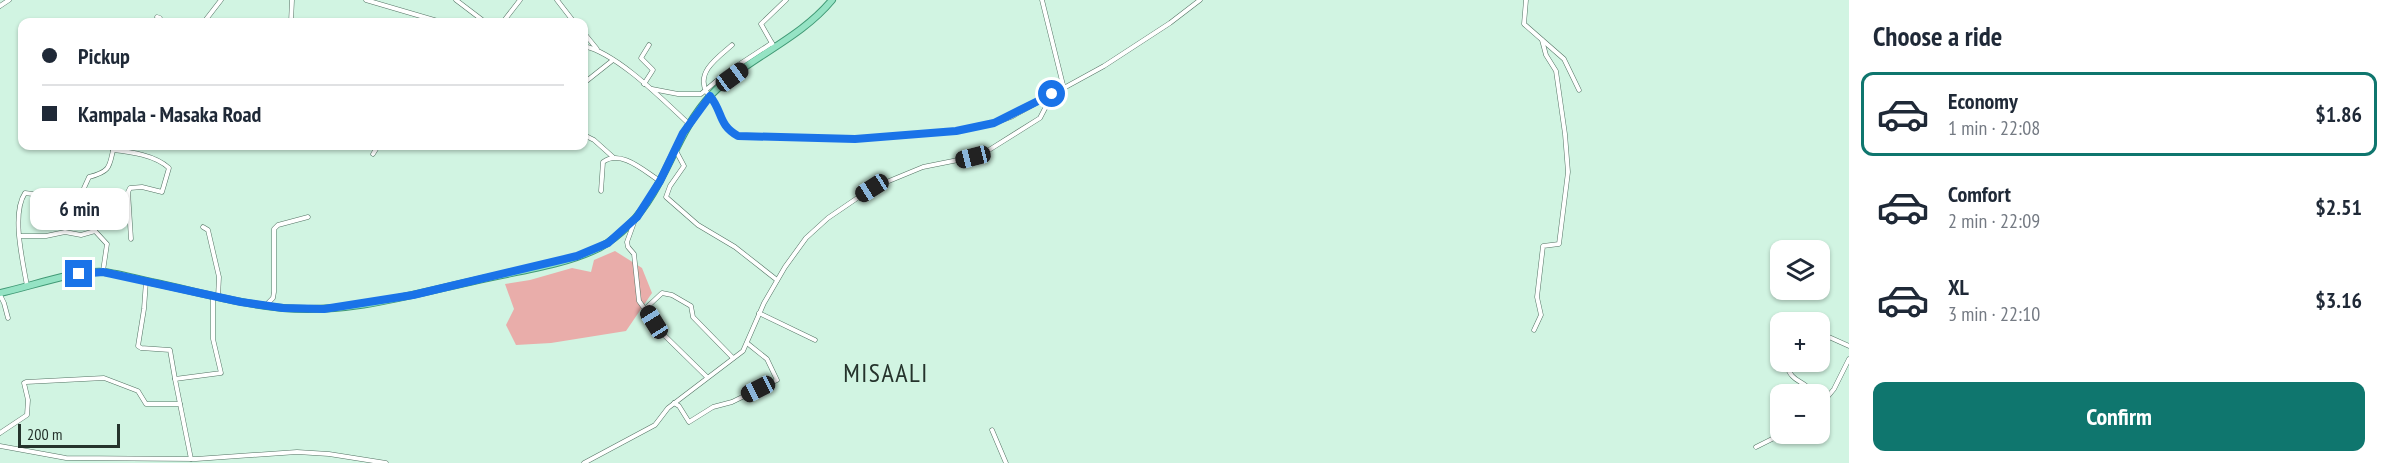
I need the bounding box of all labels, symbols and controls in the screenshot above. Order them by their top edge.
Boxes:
text: Choose a ride [1873,19,2002,53]
text: Pickup [78,42,130,70]
car [712,59,752,95]
route start [1038,80,1065,107]
icon: car [1876,87,1930,141]
text: Economy [1948,87,2018,115]
text: Kampala - Masaka Road [78,100,261,128]
text: $1.86 [2315,100,2362,128]
text: 1 min · 22:08 [1948,115,2040,141]
car [953,144,993,170]
car [852,171,892,205]
icon: car [1876,180,1930,234]
text: Comfort [1948,180,2011,208]
callout: 6 min [29,187,128,229]
text: $2.51 [2315,193,2362,221]
text: 6 min [59,196,100,222]
text: 2 min · 22:09 [1948,208,2040,234]
map controls [1770,240,1830,444]
button: layers [1770,240,1830,300]
route end [65,260,92,287]
icon: car [1876,273,1930,327]
text: XL [1948,273,1969,301]
text: $3.16 [2315,286,2362,314]
text: 3 min · 22:10 [1948,301,2040,327]
car [637,302,671,342]
button: + [1770,312,1830,372]
district label: MISAALI [843,356,929,389]
car [738,373,778,405]
button: Confirm [1873,382,2365,451]
button: − [1770,384,1830,444]
scale bar [18,421,120,448]
text: 200 m [27,424,62,444]

